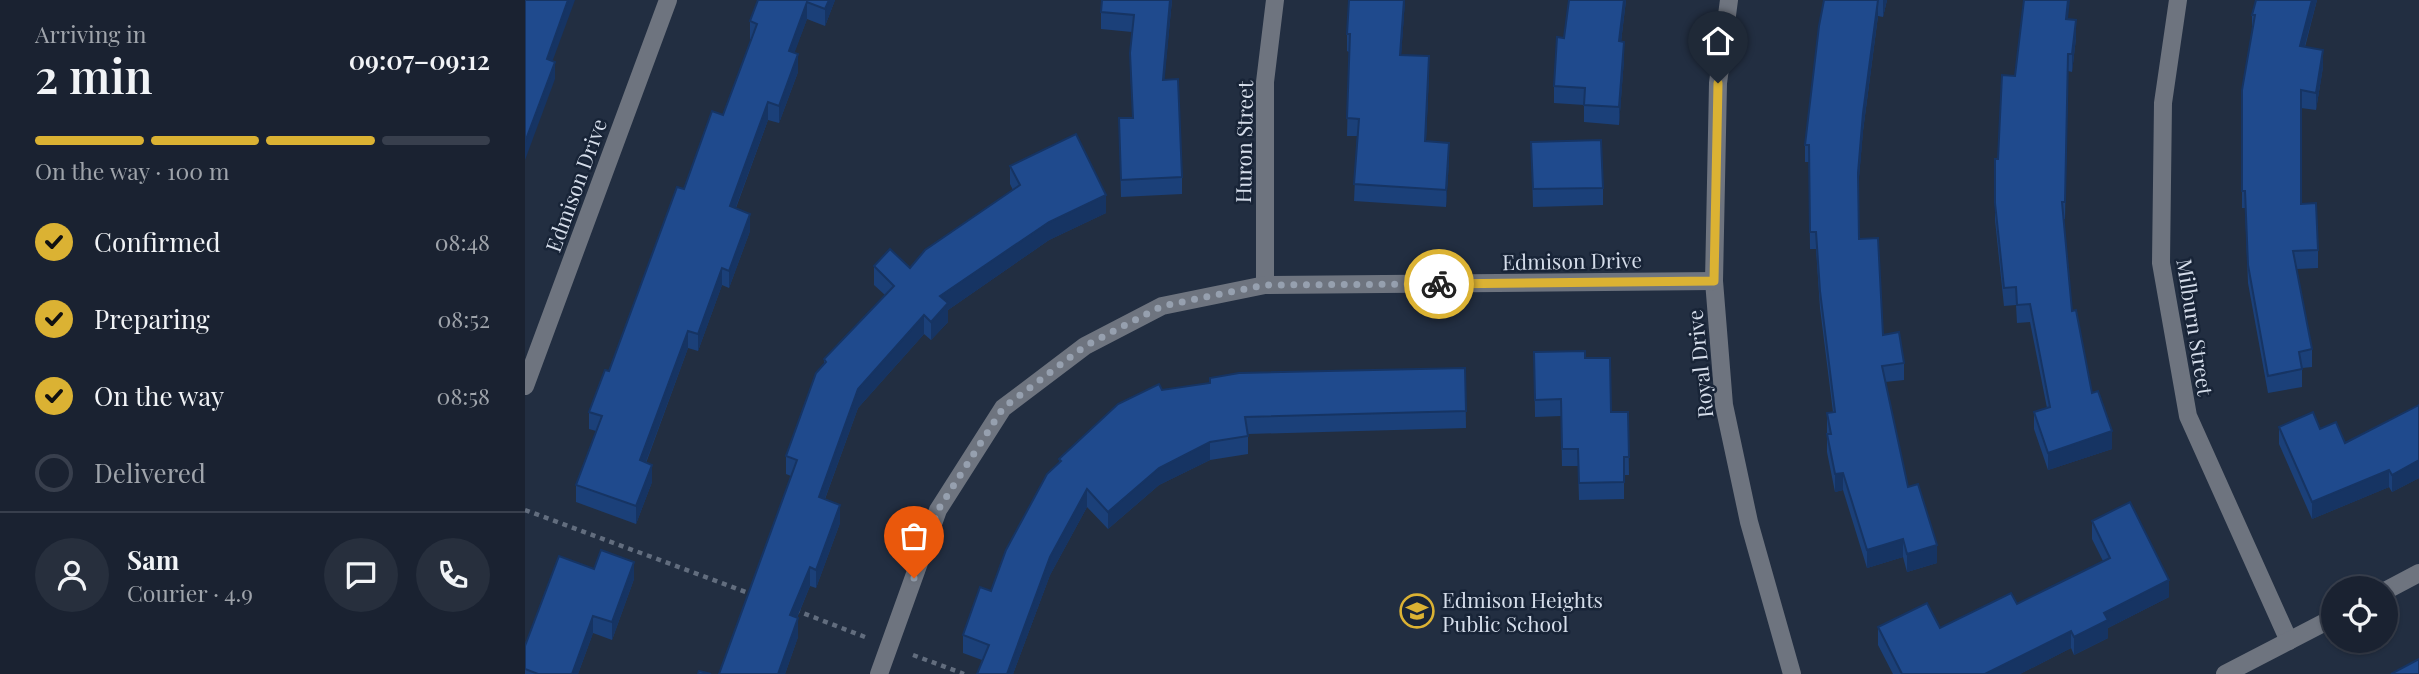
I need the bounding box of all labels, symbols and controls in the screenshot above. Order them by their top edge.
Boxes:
pin [1688,11,1748,83]
text: Arriving in [35,18,147,49]
icon: home [1699,22,1737,60]
text: 09:07–09:12 [349,42,490,77]
text: 2 min [35,44,153,106]
street label: Huron Street [1228,80,1258,203]
street label: Edmison Drive [538,115,612,255]
text: On the way · 100 m [35,155,229,186]
icon: check [35,223,73,261]
text: Confirmed [94,224,221,259]
text: 08:48 [435,226,490,257]
street label: Edmison Drive [1502,245,1642,275]
courier [1404,249,1474,319]
street label: Milburn Street [2171,257,2221,398]
icon: bike [1420,265,1458,303]
icon: check [35,300,73,338]
text: Preparing [94,301,210,336]
text: 08:52 [438,303,490,334]
street label: Royal Drive [1679,309,1719,419]
icon: check [35,377,73,415]
text: On the way [94,378,224,413]
text: 08:58 [437,380,490,411]
text: Delivered [94,455,206,490]
pin [884,506,944,578]
icon: bag [895,517,933,555]
button: person [35,538,109,612]
button: chat [324,538,398,612]
button: phone [416,538,490,612]
text: Sam [127,542,179,577]
map controls [2321,576,2398,653]
button: locate [2321,576,2398,653]
text: Courier · 4.9 [127,577,253,608]
place label: Edmison Heights Public School [1442,585,1603,637]
school or university icon: Edmison Heights Public School [1398,592,1436,630]

